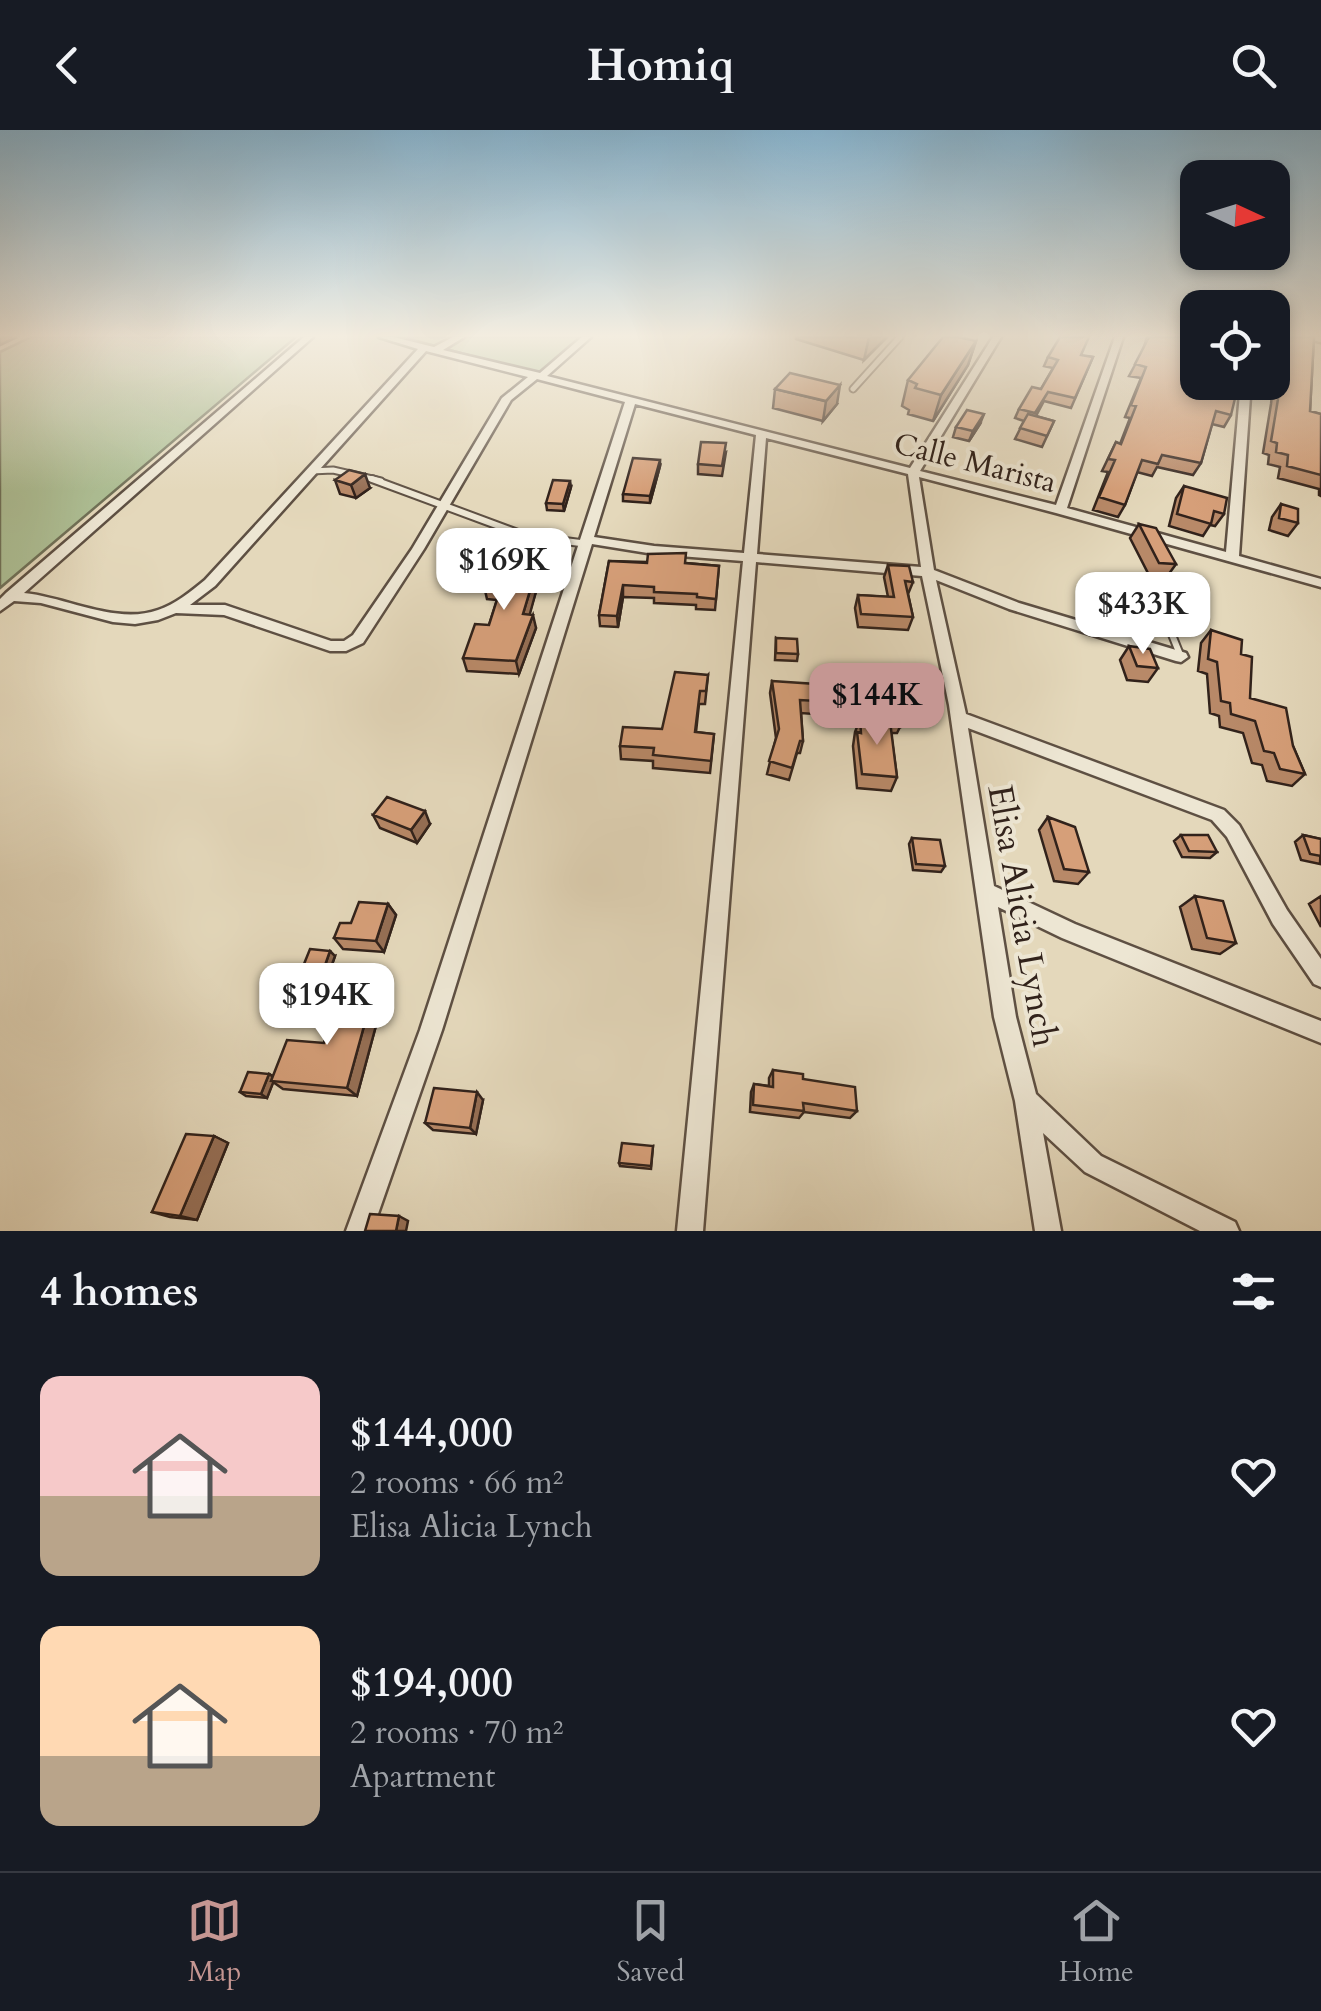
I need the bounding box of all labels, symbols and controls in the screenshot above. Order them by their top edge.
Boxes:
text: Homiq [587,35,734,96]
icon: back [40,38,95,93]
icon: search [1226,38,1281,93]
north arrow [1180,160,1290,270]
map controls [1180,160,1290,400]
button: locate [1180,290,1290,400]
street label: Calle Marista [890,423,1060,503]
pin: $169K [434,528,574,613]
text: $169K [458,538,550,582]
pin: $433K [1073,572,1213,657]
text: $433K [1097,582,1189,626]
pin: $144K [807,663,947,748]
text: $144K [831,673,923,717]
street label: Elisa Alicia Lynch [975,781,1069,1051]
pin: $194K [257,963,397,1048]
text: $194K [281,973,373,1017]
text: 4 homes [40,1263,198,1320]
icon: filters [1226,1264,1281,1319]
text: $144,000 [350,1404,513,1461]
icon: home [120,1416,240,1536]
icon: heart [1226,1449,1281,1504]
text: 2 rooms · 66 m² [350,1461,563,1505]
text: Elisa Alicia Lynch [350,1505,593,1549]
text: $194,000 [350,1654,513,1711]
icon: home [120,1666,240,1786]
icon: heart [1226,1699,1281,1754]
text: 2 rooms · 70 m² [350,1711,563,1755]
text: Apartment [350,1755,495,1799]
tab: Map [187,1893,242,1991]
tab: Saved [617,1893,684,1991]
tab: Home [1059,1893,1134,1991]

